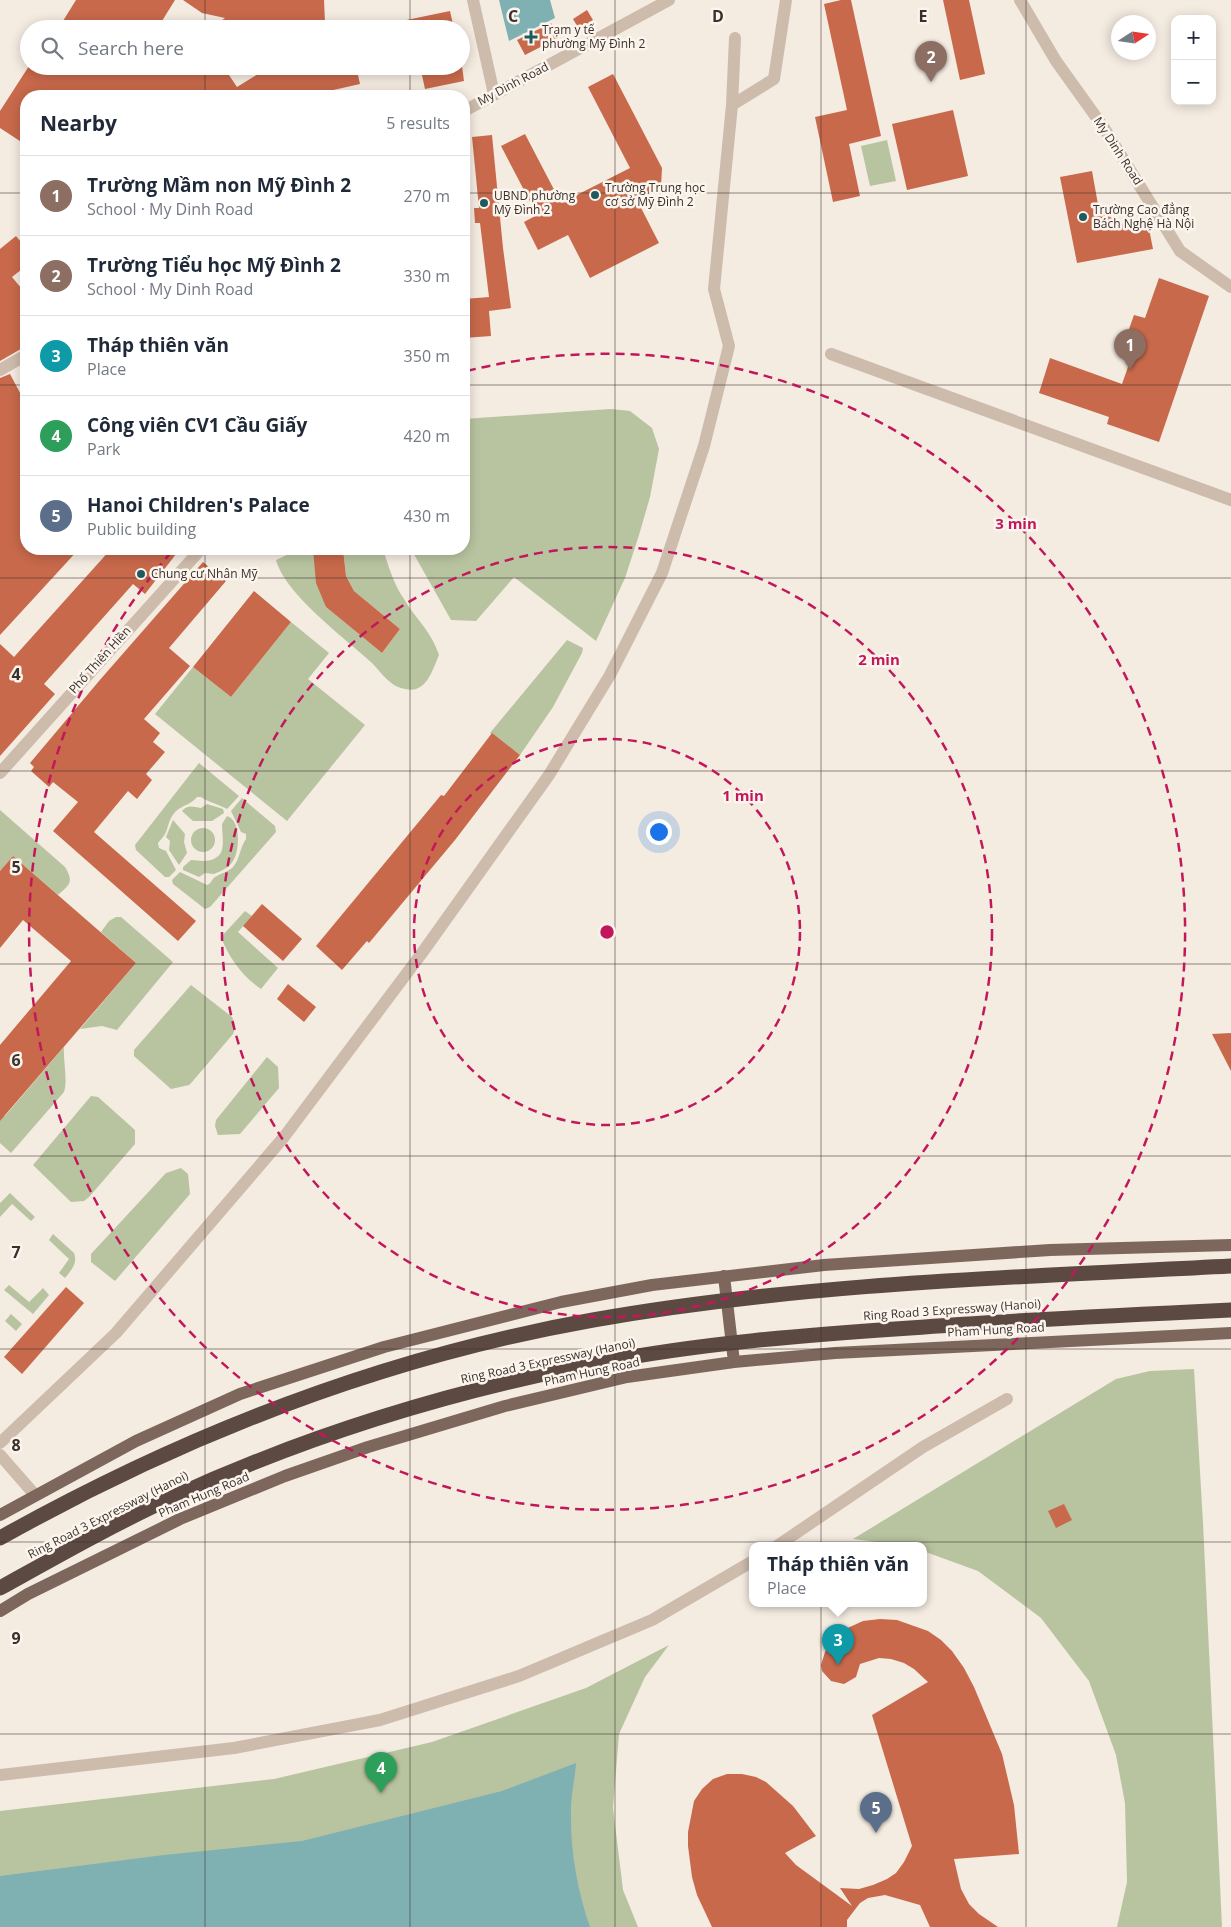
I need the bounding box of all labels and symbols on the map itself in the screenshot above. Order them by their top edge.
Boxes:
text: C [508,5,518,27]
text: D [712,5,724,27]
text: E [919,5,928,27]
north arrow [1111,15,1156,60]
place label: Trạm y tế phường Mỹ Đình 2 [542,21,645,52]
marker: Trạm y tế phường Mỹ Đình 2 [524,30,538,44]
pin: 2 [915,41,947,82]
street label: My Dinh Road [474,58,551,109]
street label: My Dinh Road [1090,113,1147,188]
place label: Trường Trung học cơ sở Mỹ Đình 2 [605,179,705,210]
place label: UBND phường Mỹ Đình 2 [494,187,576,218]
marker: Trường Trung học cơ sở Mỹ Đình 2 [589,189,601,201]
marker: UBND phường Mỹ Đình 2 [478,197,490,209]
place label: Trường Cao đẳng Bách Nghệ Hà Nội [1093,201,1194,232]
marker: Trường Cao đẳng Bách Nghệ Hà Nội [1077,211,1089,223]
pin: 1 [1114,329,1146,370]
text: 3 min [995,513,1037,533]
place label: Chung cư Nhân Mỹ [151,565,258,582]
marker: Chung cư Nhân Mỹ [135,568,147,580]
street label: Phố Thiên Hiền [65,622,134,697]
text: 2 min [858,649,900,669]
text: 4 [11,663,21,685]
text: 1 min [722,785,764,805]
your location [646,819,672,845]
text: 5 [11,856,21,878]
centre of rings [598,923,616,941]
text: 6 [11,1049,21,1071]
text: 7 [11,1241,21,1263]
street label: Ring Road 3 Expressway (Hanoi) [863,1295,1042,1324]
street label: Pham Hung Road [947,1318,1045,1341]
street label: Ring Road 3 Expressway (Hanoi) [459,1334,637,1387]
street label: Pham Hung Road [543,1353,641,1390]
text: 8 [11,1434,21,1456]
street label: Ring Road 3 Expressway (Hanoi) [25,1466,191,1562]
street label: Pham Hung Road [156,1468,252,1521]
pin: 3 [822,1624,854,1665]
text: 9 [11,1627,21,1649]
pin: 4 [365,1752,397,1793]
pin: 5 [860,1792,892,1833]

